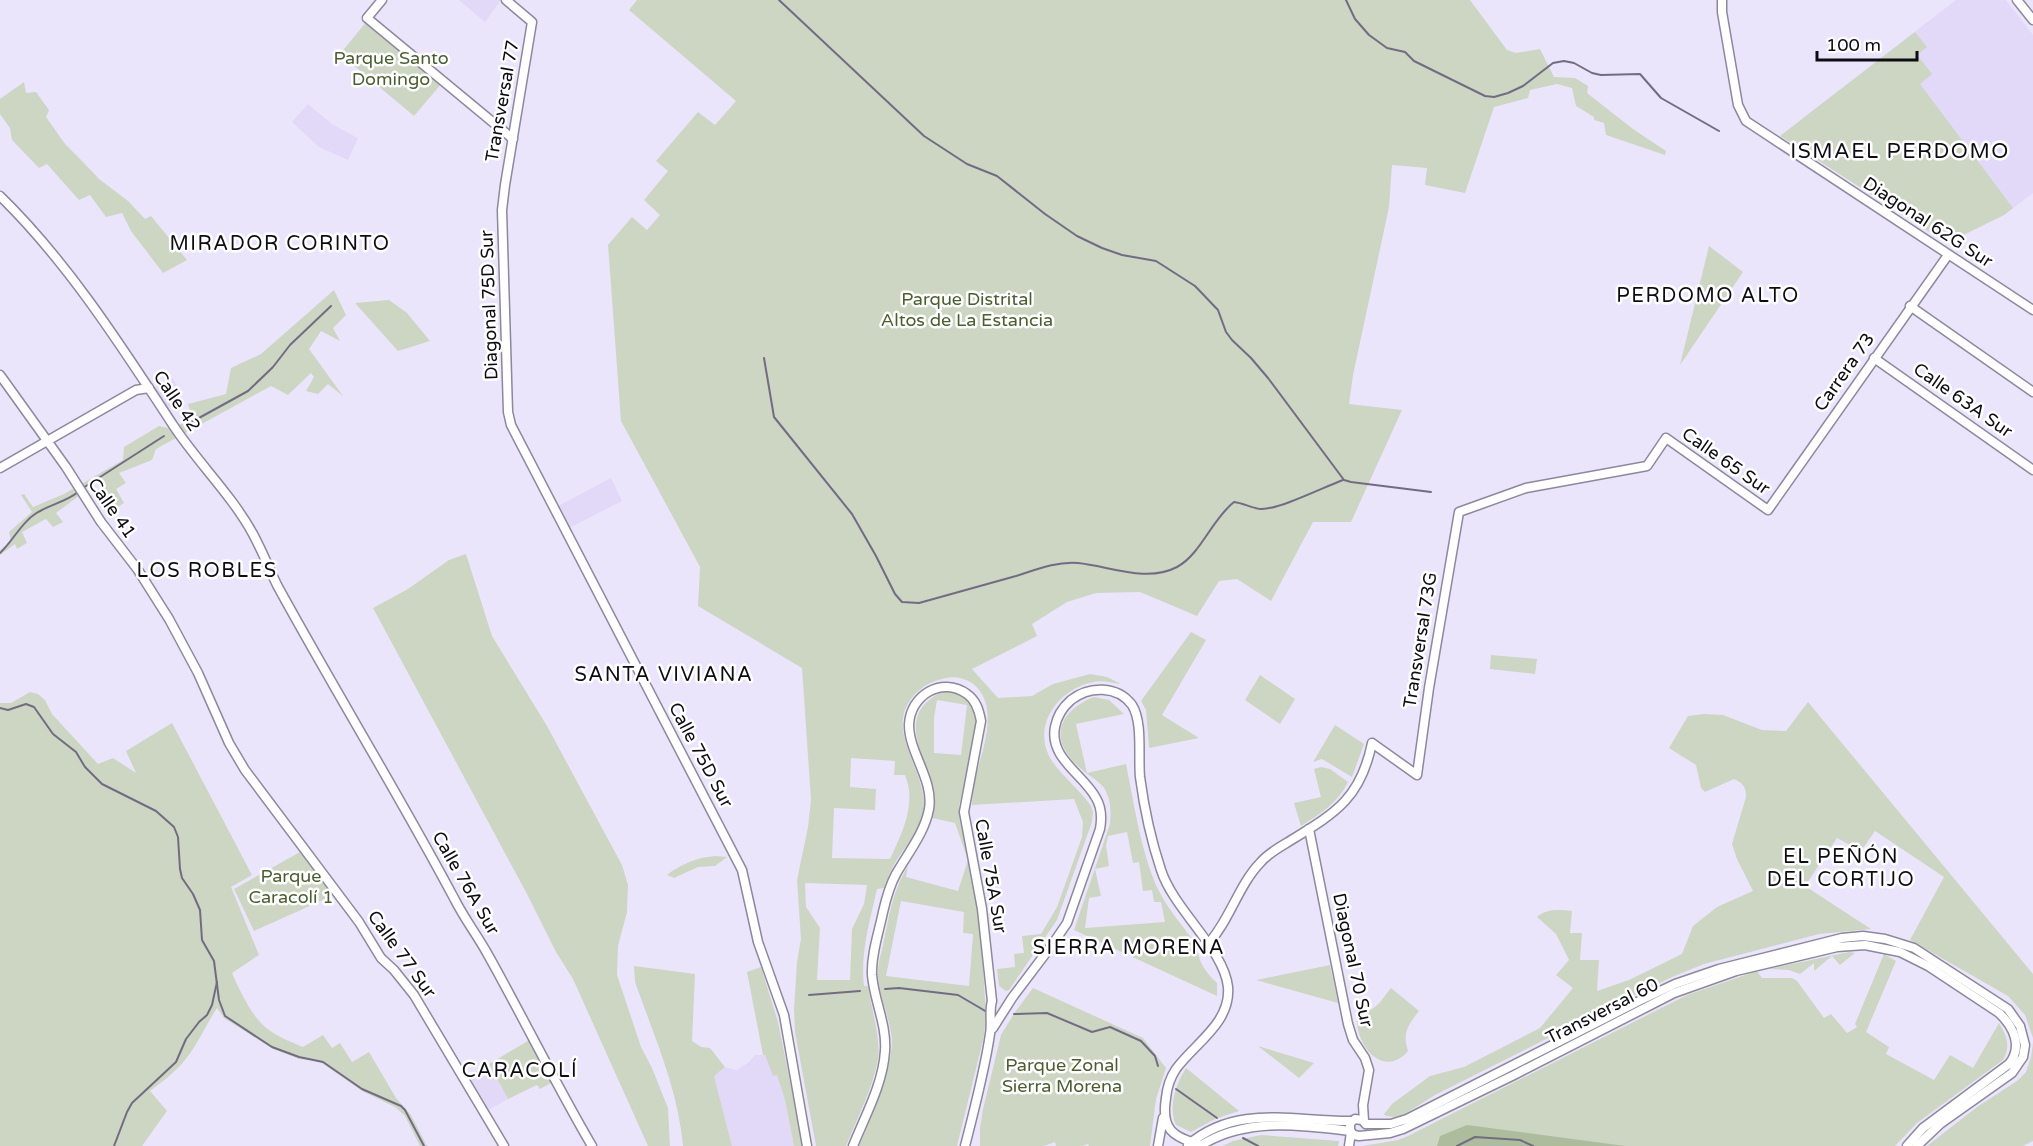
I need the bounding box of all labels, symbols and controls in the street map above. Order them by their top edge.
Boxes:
scale bar [1817,24,1918,62]
text: 100 m [1826,34,1881,56]
street label: Transversal 77 [480,38,524,164]
park label: Parque Santo Domingo [333,47,449,90]
district label: ISMAEL PERDOMO [1790,139,2010,164]
street label: Diagonal 62G Sur [1859,172,1997,272]
street label: Diagonal 75D Sur [475,230,503,380]
district label: MIRADOR CORINTO [169,232,391,256]
district label: PERDOMO ALTO [1616,284,1800,308]
park label: Parque Distrital Altos de La Estancia [881,288,1053,331]
street label: Carrera 73 [1809,329,1879,415]
street label: Calle 63A Sur [1909,358,2017,442]
street label: Calle 42 [149,366,205,436]
street label: Calle 65 Sur [1678,423,1774,499]
street label: Calle 41 [83,473,141,543]
district label: LOS ROBLES [136,559,278,583]
street label: Transversal 73G [1398,571,1442,709]
district label: SANTA VIVIANA [575,663,753,687]
street label: Calle 75D Sur [664,699,738,811]
street label: Calle 75A Sur [970,817,1012,935]
street label: Calle 76A Sur [427,827,505,939]
district label: EL PEÑÓN DEL CORTIJO [1767,844,1915,892]
park label: Parque Caracolí 1 [248,865,334,908]
street label: Diagonal 70 Sur [1328,891,1378,1029]
street label: Calle 77 Sur [363,906,441,1002]
district label: SIERRA MORENA [1033,936,1225,960]
street label: Transversal 60 [1542,973,1662,1049]
park label: Parque Zonal Sierra Morena [1002,1054,1122,1097]
district label: CARACOLÍ [462,1058,578,1083]

